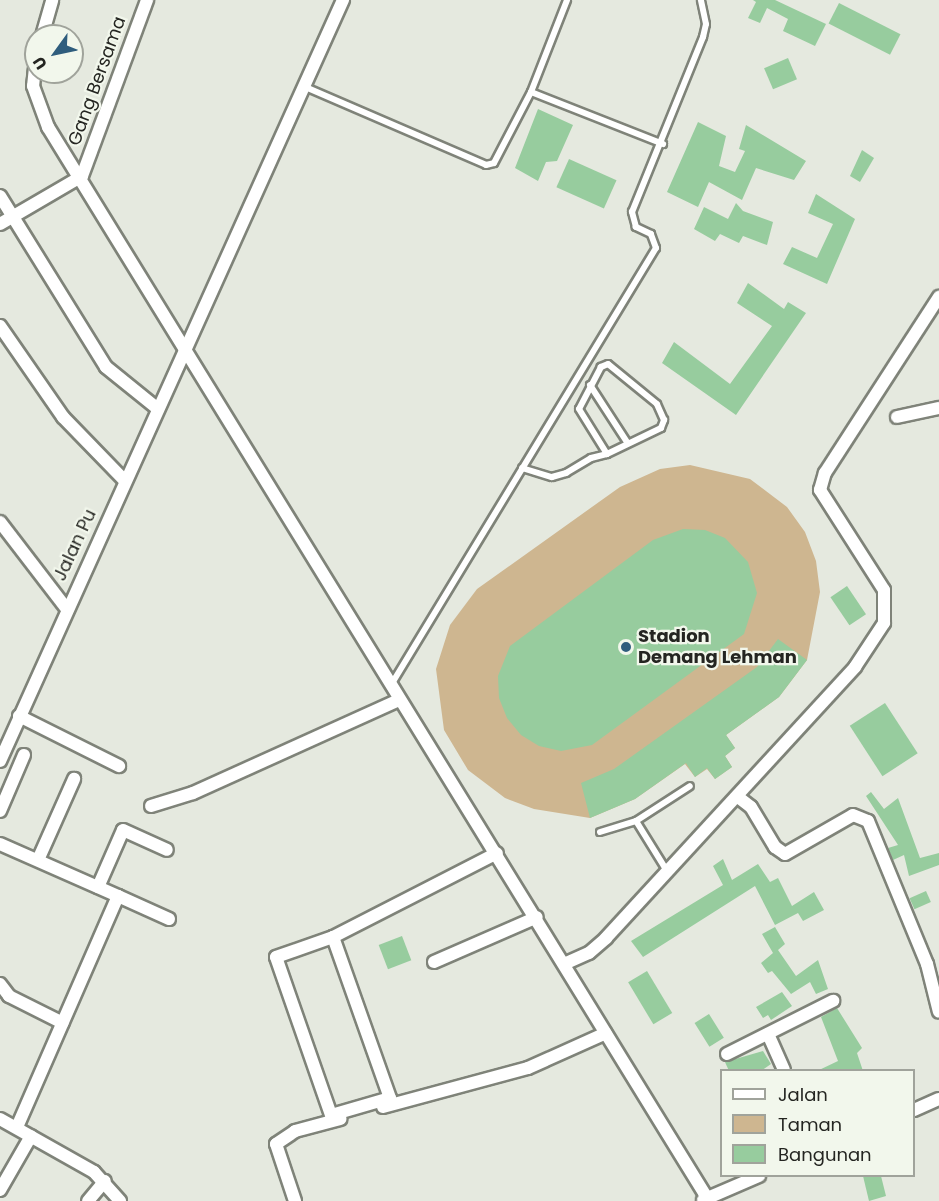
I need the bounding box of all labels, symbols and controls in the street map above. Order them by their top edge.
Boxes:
street label: Gang Bersama [64,13,130,149]
north arrow [24,24,84,84]
text: U [27,52,53,74]
street label: Jalan Pu [49,506,101,584]
place label: Stadion Demang Lehman [638,626,797,668]
marker: Stadion Demang Lehman [619,640,633,654]
legend [720,1069,915,1177]
text: Jalan [778,1082,828,1107]
text: Taman [778,1112,842,1137]
text: Bangunan [778,1142,872,1167]

